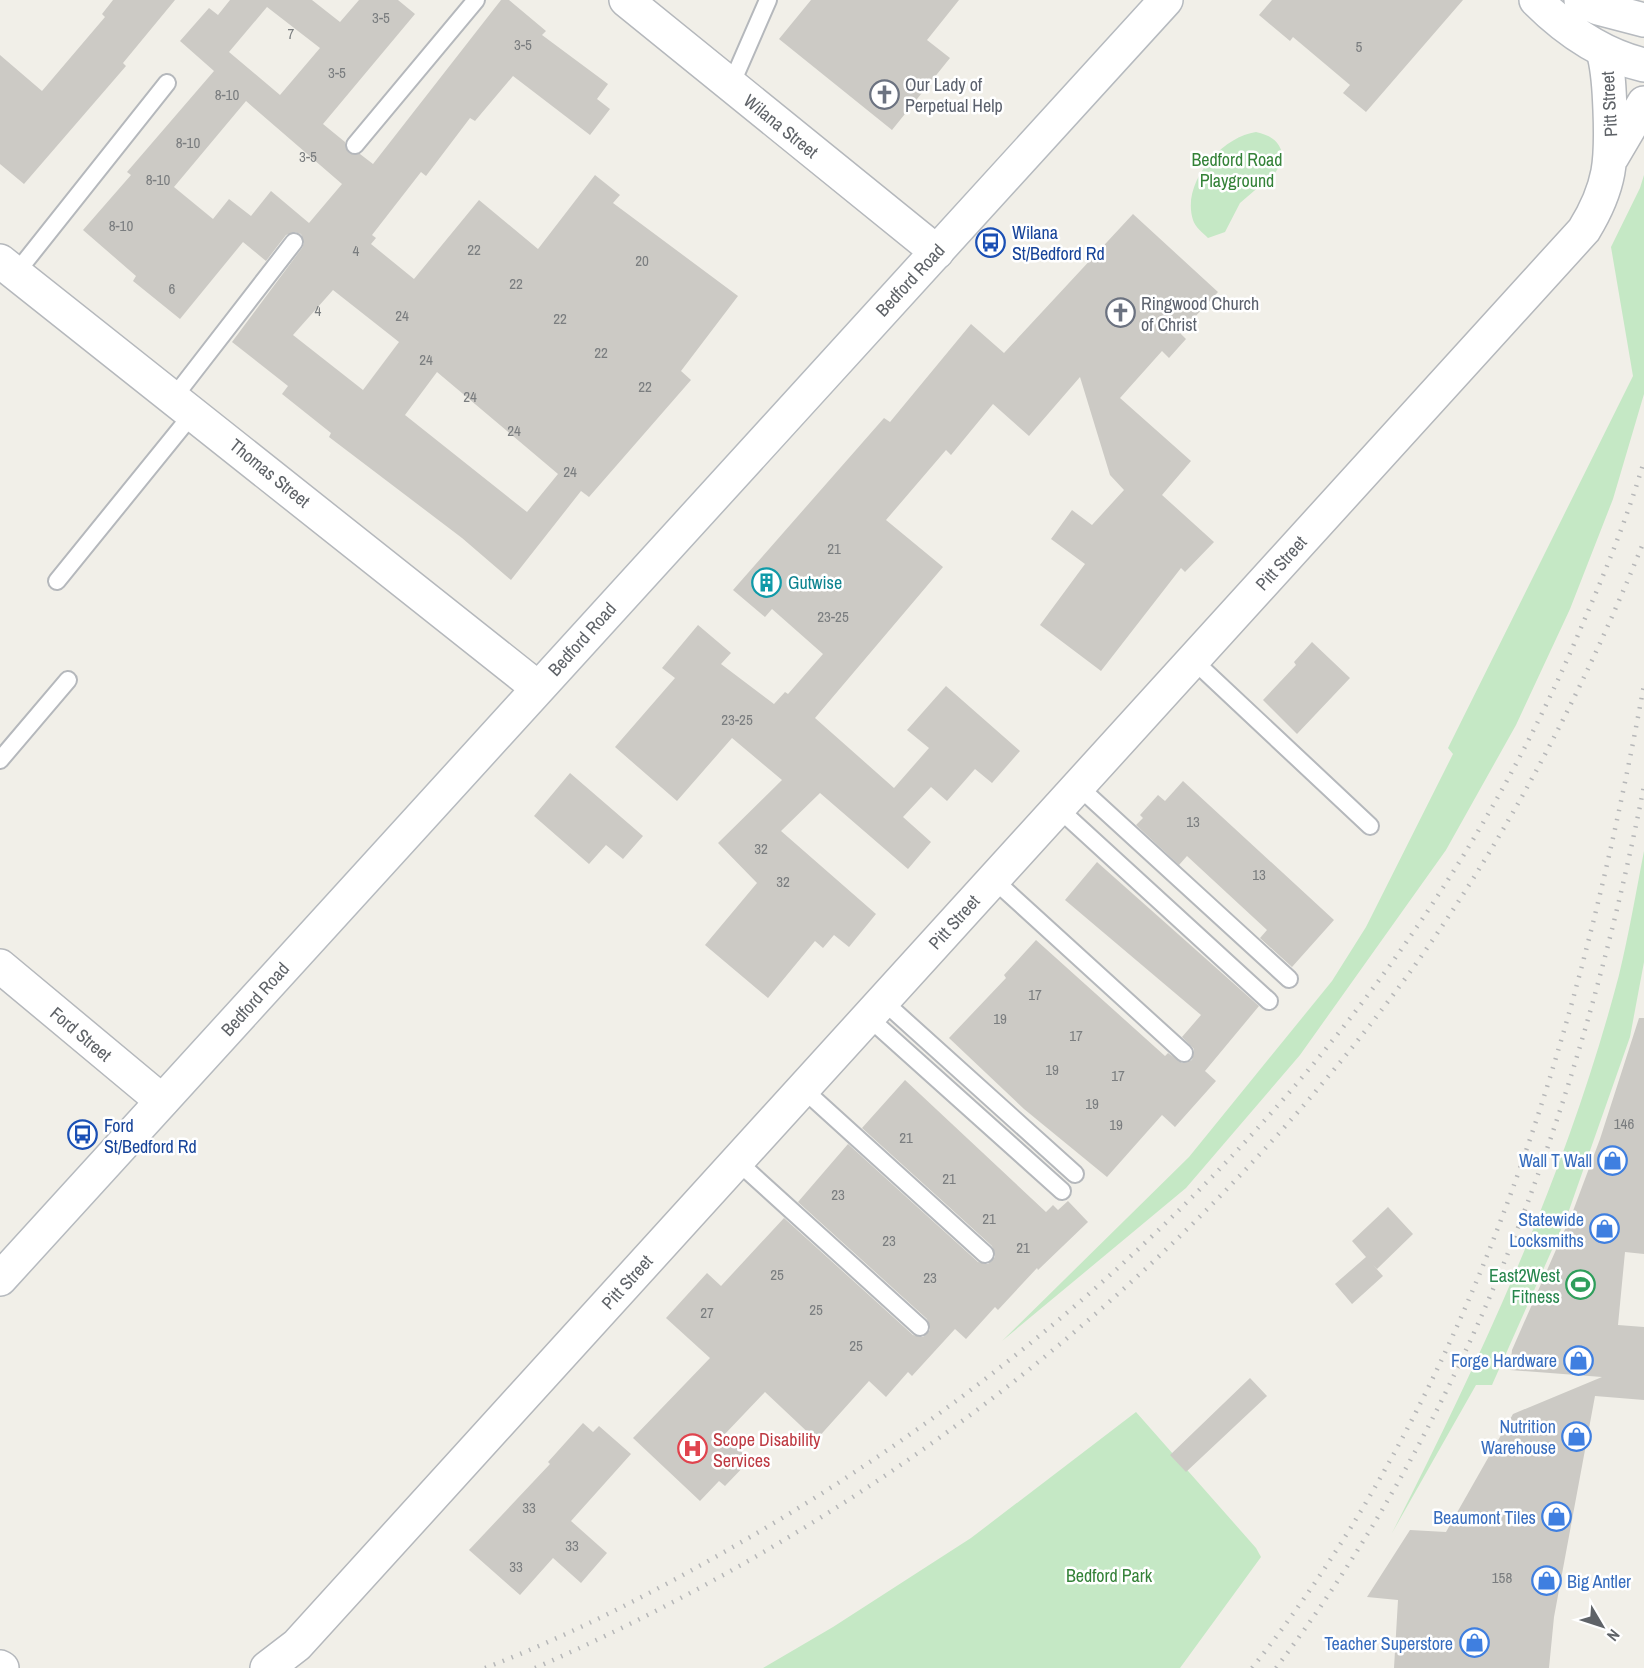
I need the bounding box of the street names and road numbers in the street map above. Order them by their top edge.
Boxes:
street label: Pitt Street [1595,71,1623,137]
street label: Wilana Street [738,88,824,164]
street label: Bedford Road [870,238,950,322]
street label: Thomas Street [225,433,315,513]
street label: Pitt Street [1250,530,1312,596]
street label: Bedford Road [542,597,622,681]
street label: Pitt Street [923,889,985,955]
street label: Bedford Road [215,957,295,1041]
street label: Ford Street [45,1001,117,1067]
street label: Pitt Street [596,1249,658,1315]

